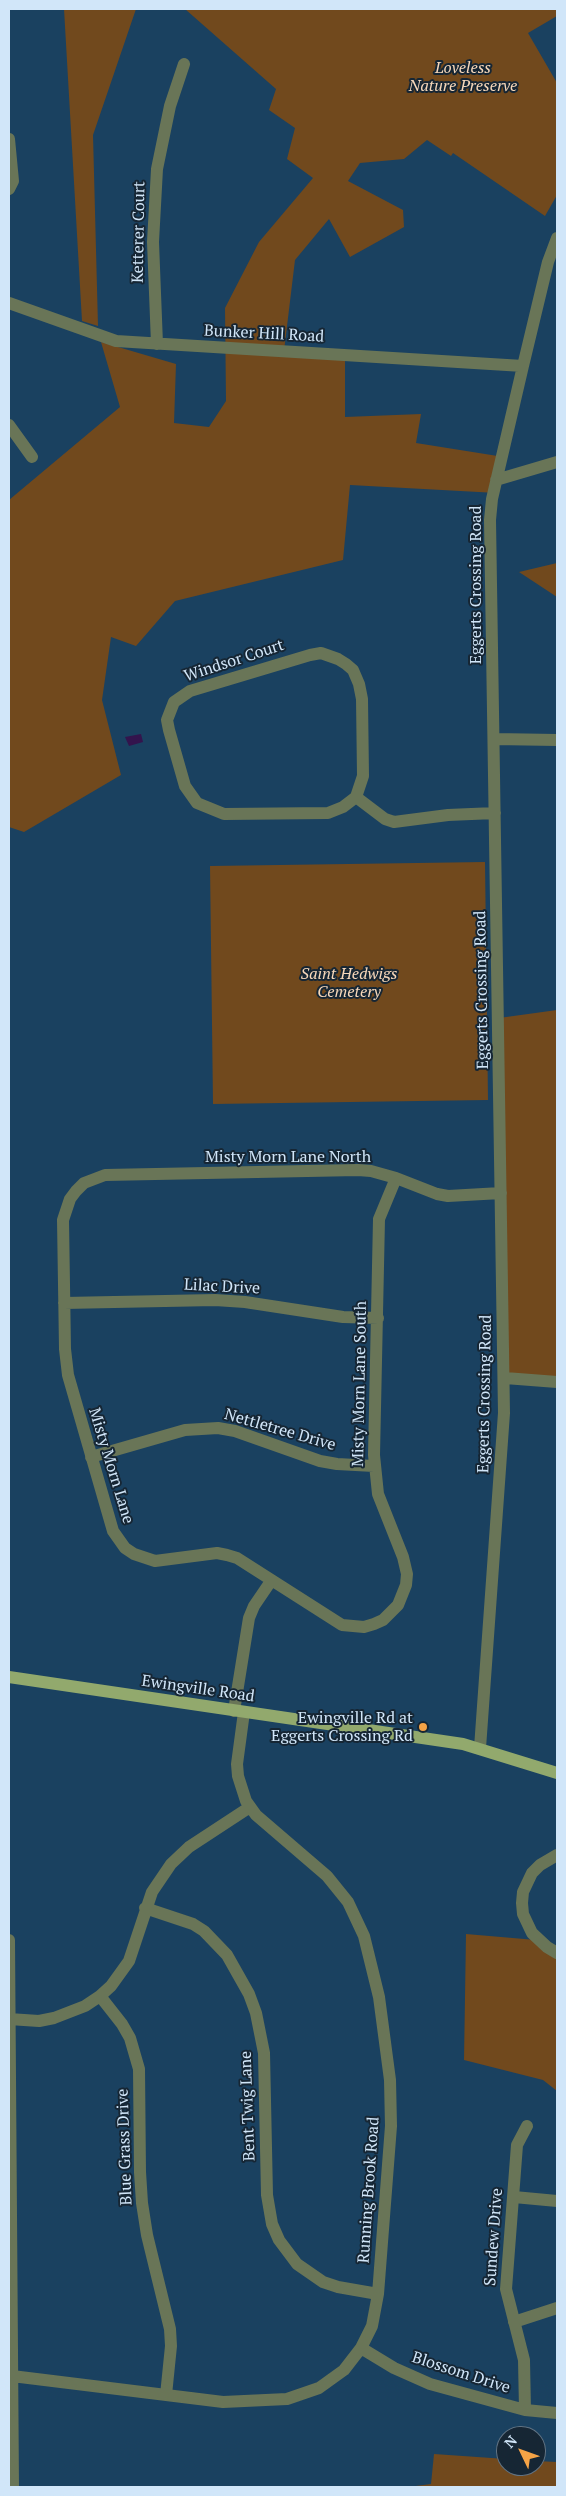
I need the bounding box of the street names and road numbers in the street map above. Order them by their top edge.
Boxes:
street label: Ketterer Court [129,181,149,283]
street label: Bunker Hill Road [203,321,325,347]
street label: Eggerts Crossing Road [466,506,486,664]
street label: Windsor Court [182,636,286,686]
street label: Eggerts Crossing Road [471,911,493,1069]
street label: Misty Morn Lane North [205,1147,371,1167]
street label: Lilac Drive [184,1275,260,1299]
street label: Misty Morn Lane South [349,1301,371,1467]
street label: Eggerts Crossing Road [474,1315,496,1473]
street label: Nettletree Drive [222,1405,338,1455]
street label: Misty Morn Lane [84,1406,138,1526]
street label: Ewingville Road [140,1672,256,1706]
street label: Bent Twig Lane [236,2051,260,2161]
street label: Blue Grass Drive [113,2088,137,2206]
street label: Running Brook Road [354,2116,384,2264]
street label: Sundew Drive [481,2188,507,2286]
street label: Blossom Drive [409,2348,513,2398]

